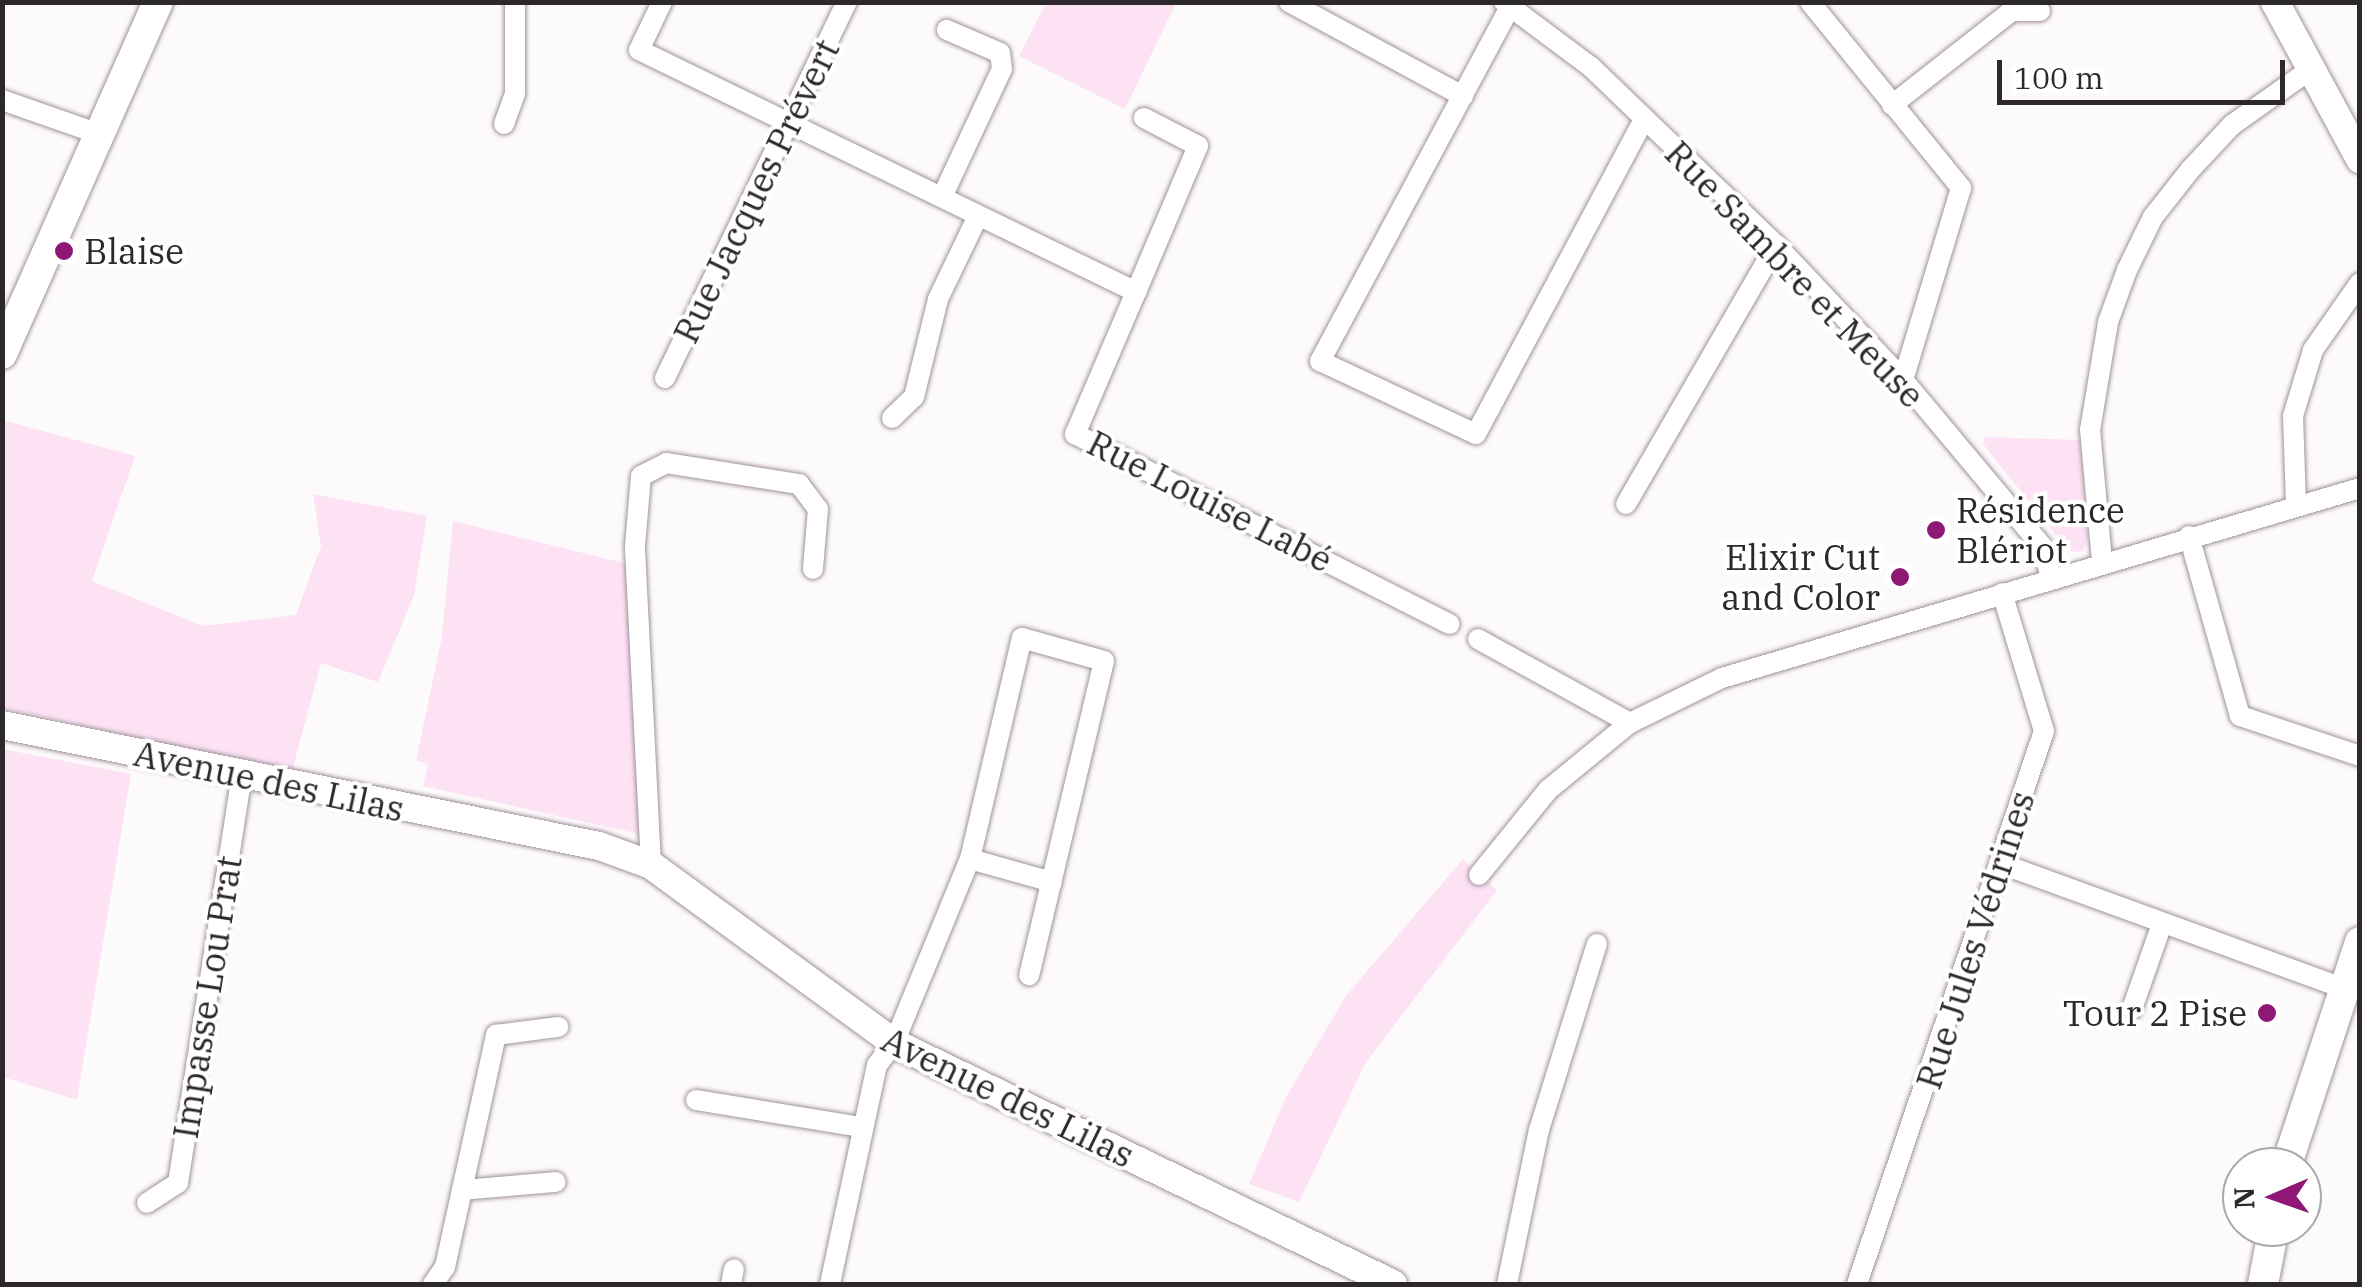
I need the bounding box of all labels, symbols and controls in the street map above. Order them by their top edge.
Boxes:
street label: Rue Jacques Prévert [664,32,848,350]
scale bar [2002,40,2290,102]
text: 100 m [2014,58,2104,97]
street label: Rue Sambre et Meuse [1657,132,1933,416]
place label: Blaise [84,230,184,272]
marker: Blaise [53,240,75,262]
street label: Rue Louise Labé [1081,421,1339,581]
place label: Résidence Blériot [1956,489,2125,571]
marker: Résidence Blériot [1925,519,1947,541]
place label: Elixir Cut and Color [1721,536,1880,618]
marker: Elixir Cut and Color [1889,566,1911,588]
street label: Avenue des Lilas [130,732,408,830]
street label: Rue Jules Védrines [1907,786,2043,1094]
street label: Impasse Lou Prat [164,853,250,1141]
place label: Tour 2 Pise [2063,992,2247,1034]
marker: Tour 2 Pise [2256,1002,2278,1024]
street label: Avenue des Lilas [875,1018,1141,1176]
north arrow [2222,1147,2322,1247]
text: N [2225,1186,2262,1210]

